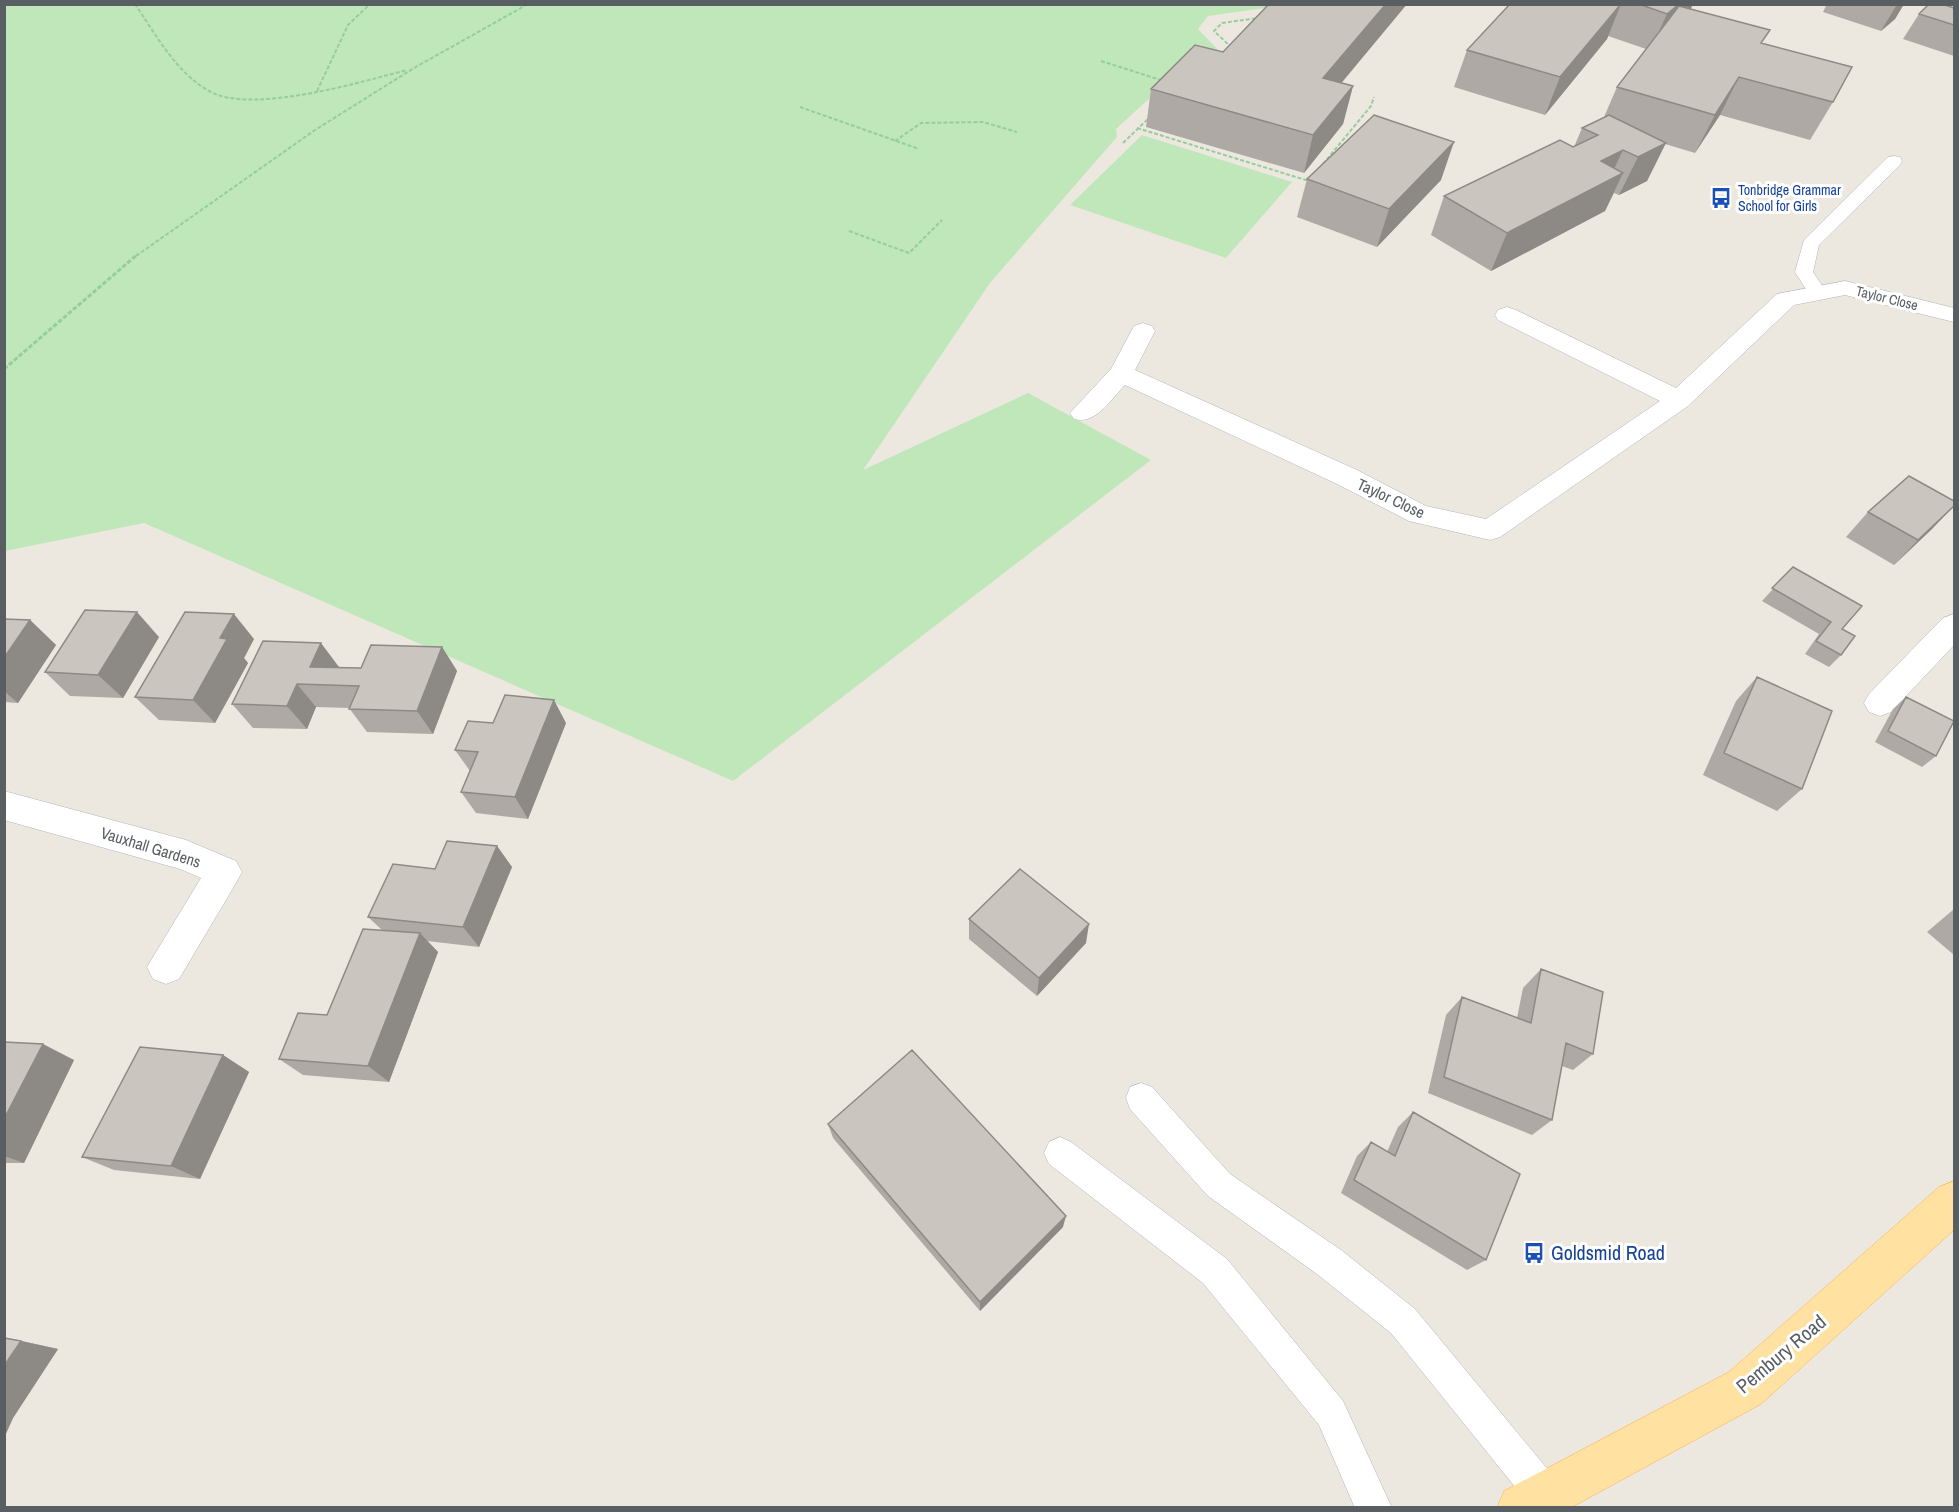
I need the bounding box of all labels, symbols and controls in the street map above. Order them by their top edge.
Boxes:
place label: Tonbridge Grammar School for Girls [1738,181,1841,215]
bus stop icon: Tonbridge Grammar School for Girls [1709,186,1733,210]
street label: Taylor Close [1854,282,1920,314]
street label: Taylor Close [1354,473,1428,523]
street label: Vauxhall Gardens [98,821,204,873]
place label: Goldsmid Road [1551,1239,1665,1266]
bus stop icon: Goldsmid Road [1522,1241,1546,1265]
street label: Pembury Road [1730,1308,1831,1399]

